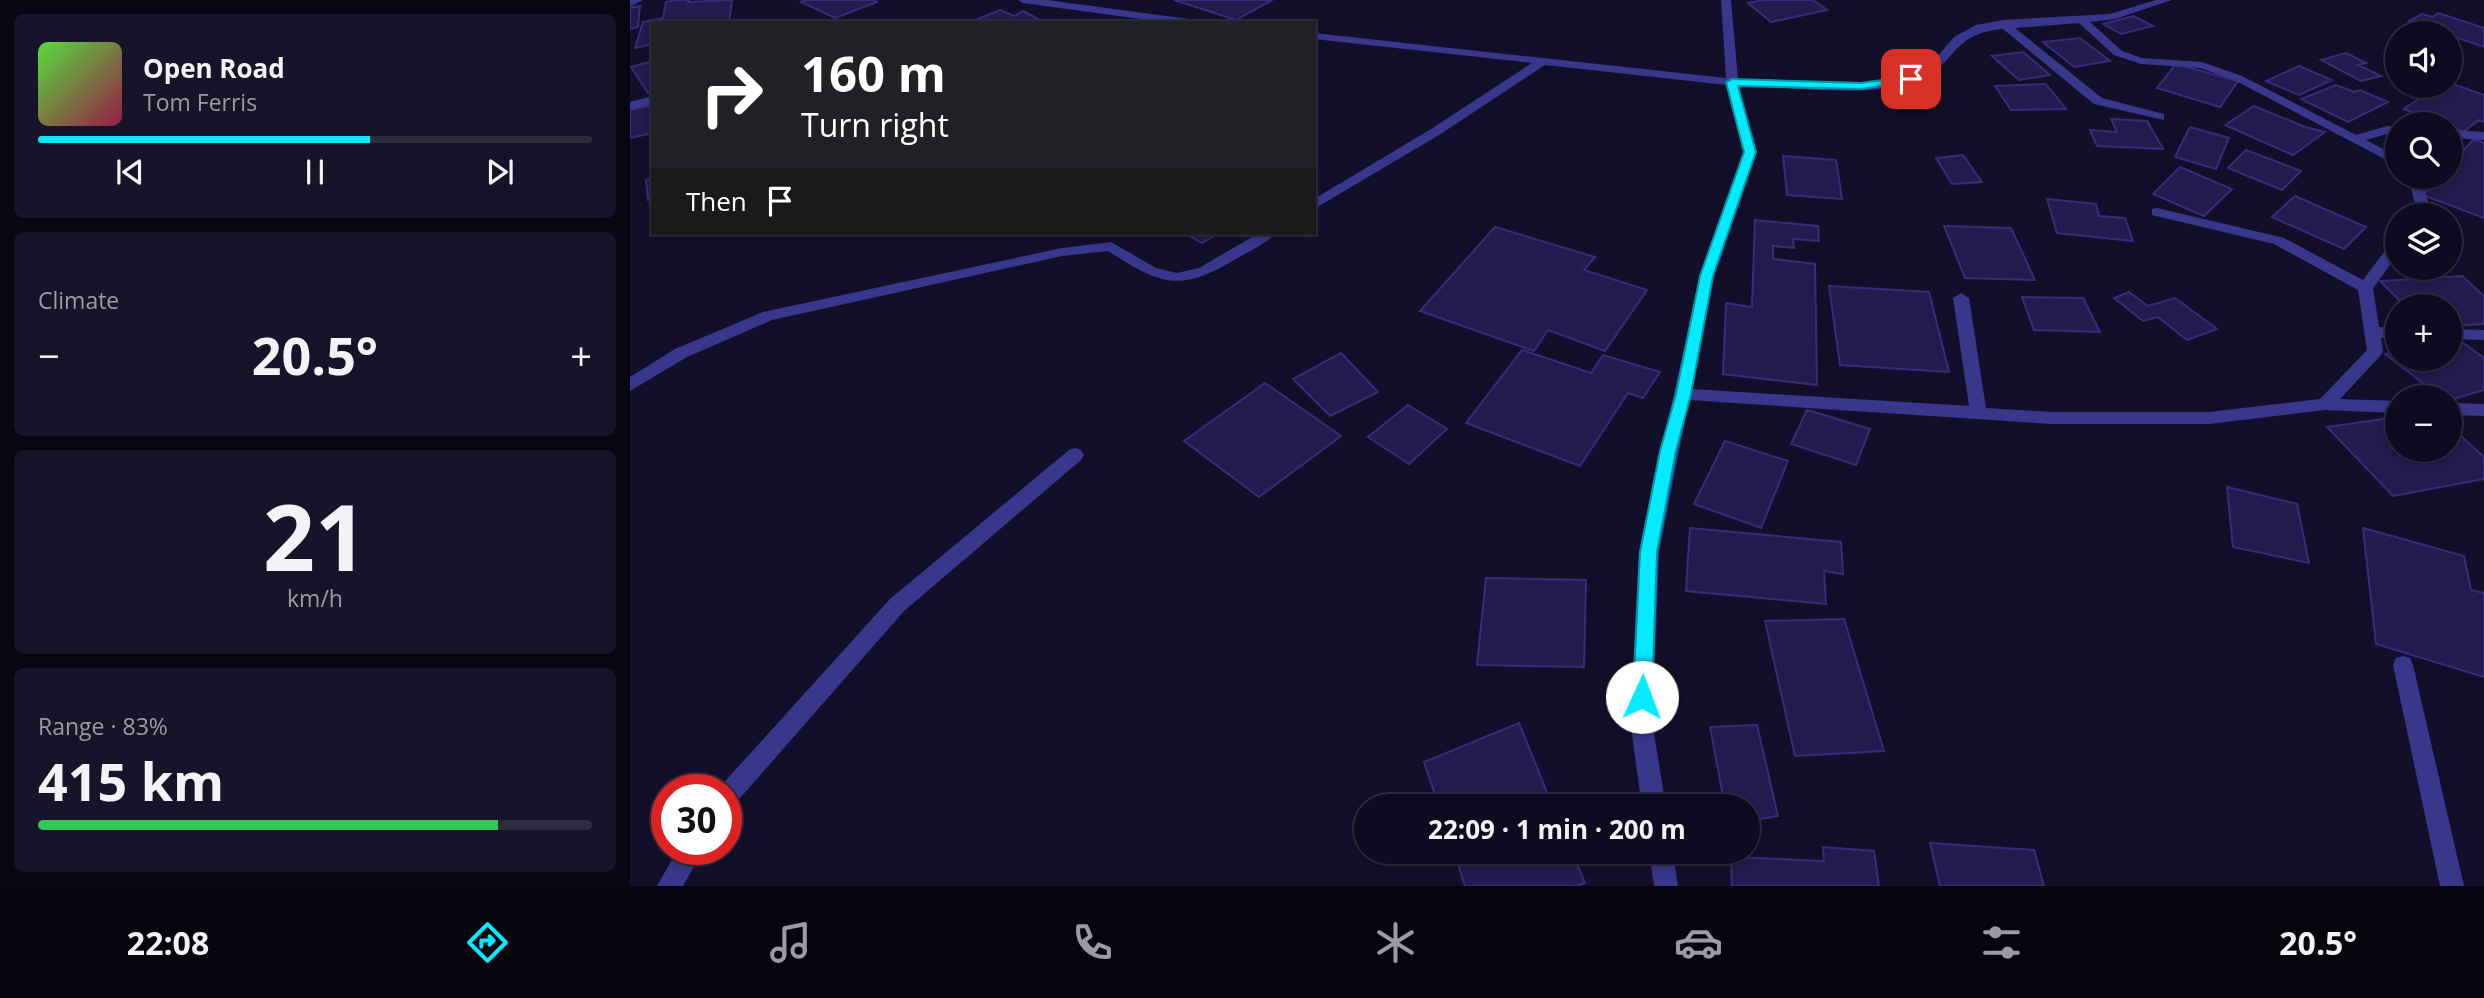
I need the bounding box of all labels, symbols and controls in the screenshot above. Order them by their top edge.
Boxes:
map controls [2385,21,2462,462]
button: sound [2385,21,2462,98]
text: 160 m [801,40,946,106]
icon: right [686,49,777,140]
pin [1881,49,1941,109]
text: Open Road [143,50,285,86]
icon: arrive [1892,60,1930,98]
text: Tom Ferris [143,86,257,118]
text: Turn right [801,103,949,146]
button: search [2385,112,2462,189]
icon: previous [111,153,149,191]
icon: pause [296,153,334,191]
icon: next [481,153,519,191]
icon: arrive [761,182,799,220]
text: Then [686,183,747,219]
button: layers [2385,203,2462,280]
text: Climate [38,284,119,316]
button: + [2385,294,2462,371]
text: 20.5° [252,319,378,390]
text: − [38,329,60,381]
text: + [570,329,592,381]
button: − [2385,385,2462,462]
text: 21 [263,474,367,598]
text: km/h [287,582,343,614]
position arrow [1605,660,1679,734]
text: Range · 83% [38,710,168,742]
text: 415 km [38,745,224,816]
speed limit sign: 30 [651,774,742,865]
text: 22:09 · 1 min · 200 m [1428,811,1686,847]
icon: directions [463,918,512,967]
icon: music [766,918,815,967]
icon: phone [1068,918,1117,967]
icon: climate [1371,918,1420,967]
icon: car [1674,918,1723,967]
icon: filters [1977,918,2026,967]
text: 22:08 [127,921,209,964]
text: 20.5° [2279,921,2357,964]

